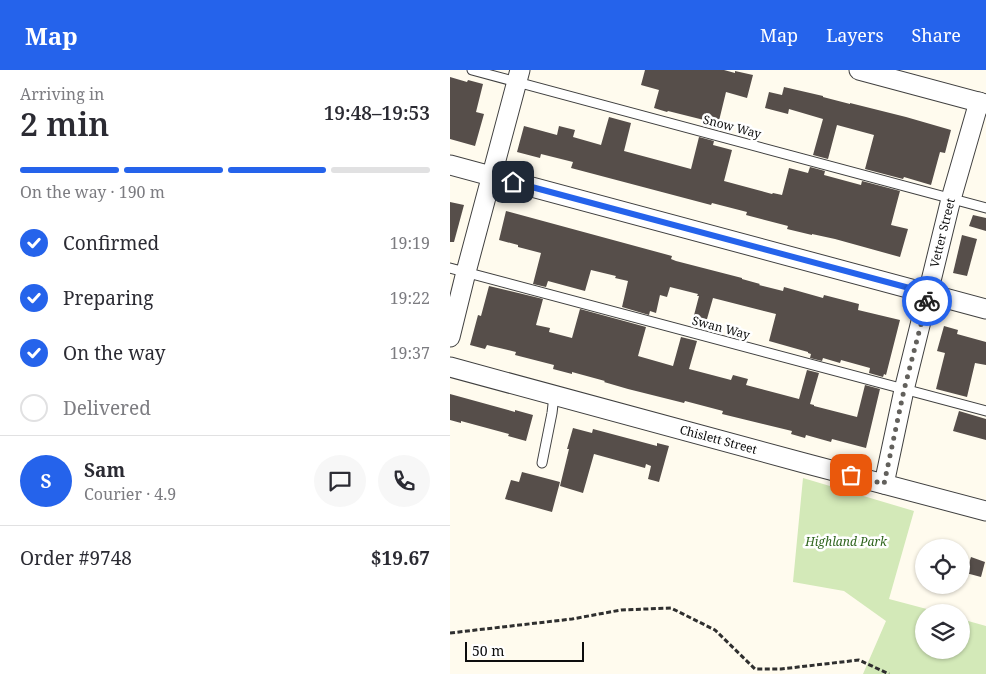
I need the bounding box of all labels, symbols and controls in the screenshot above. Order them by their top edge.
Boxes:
text: Map [25,19,78,52]
text: Map [760,23,798,47]
text: Layers [826,23,884,47]
text: Share [912,23,961,47]
text: Arriving in [20,83,104,105]
text: 19:48–19:53 [324,100,430,126]
text: 2 min [20,102,109,145]
street label: Snow Way [701,111,763,143]
pin [492,161,534,203]
icon: home [499,168,527,196]
text: On the way · 190 m [20,181,165,203]
street label: Vetter Street [926,196,959,269]
icon: check [20,229,48,257]
text: Confirmed [63,230,159,256]
text: 19:19 [390,232,430,254]
courier [902,276,952,326]
icon: check [20,284,48,312]
text: Preparing [63,285,153,311]
text: 19:22 [390,287,430,309]
icon: bike [913,287,941,315]
street label: Swan Way [690,312,752,343]
icon: check [20,339,48,367]
text: On the way [63,340,166,366]
text: 19:37 [390,342,430,364]
text: Delivered [63,395,151,421]
street label: Chislett Street [678,421,759,458]
pin [830,454,872,496]
button: chat [314,455,366,507]
button: phone [378,455,430,507]
text: Sam [84,457,125,483]
icon: bag [837,461,865,489]
text: S [40,468,52,494]
text: Courier · 4.9 [84,483,176,505]
park label: Highland Park [804,533,888,550]
map controls [915,539,970,659]
button: locate [915,539,970,594]
text: Order #9748 [20,545,132,571]
text: $19.67 [371,545,430,571]
button: layers [915,604,970,659]
scale bar [465,639,584,662]
text: 50 m [472,641,505,660]

